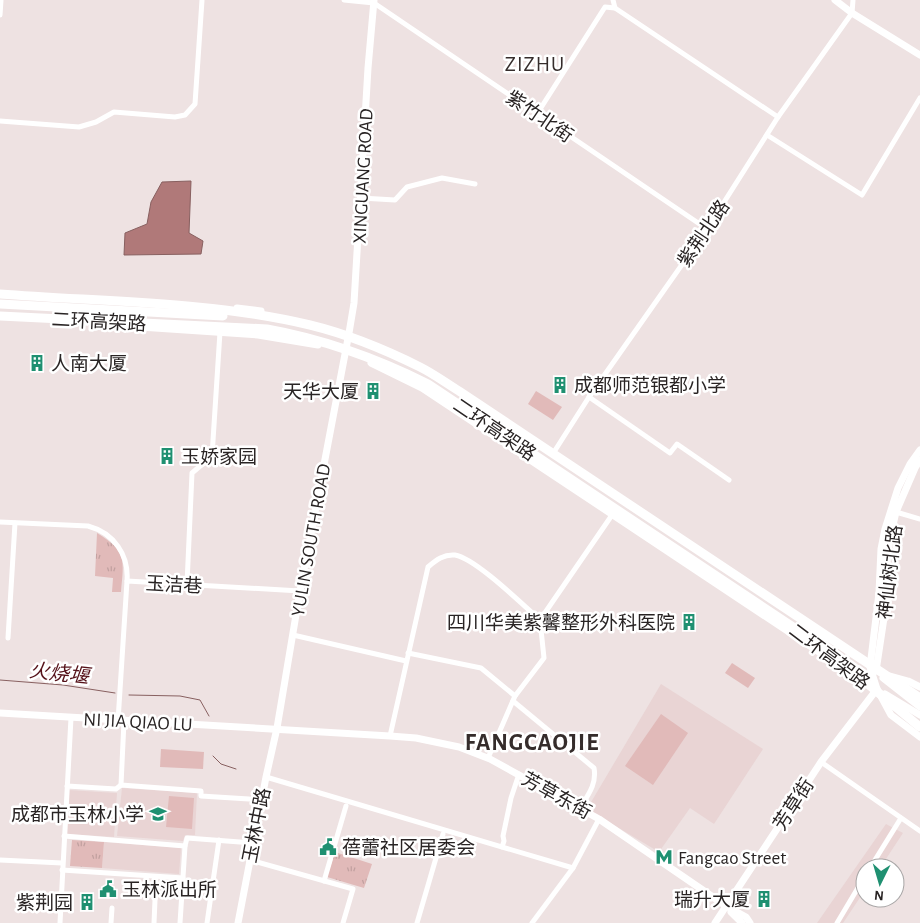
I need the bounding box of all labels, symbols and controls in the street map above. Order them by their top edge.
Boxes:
district label: ZIZHU [505,54,565,75]
street label: 紫竹北街 [502,86,577,146]
street label: XINGUANG ROAD [350,108,377,244]
street label: 紫荆北路 [673,196,733,271]
street label: 二环高架路 [51,309,147,334]
building icon: 人南大厦 [27,353,47,373]
place label: 人南大厦 [51,354,127,374]
building icon: 成都师范银都小学 [550,375,570,395]
place label: 成都师范银都小学 [574,375,726,396]
building icon: 天华大厦 [363,381,383,401]
place label: 天华大厦 [283,382,359,402]
street label: 二环高架路 [449,394,540,465]
building icon: 玉娇家园 [157,446,177,466]
place label: 玉娇家园 [181,446,257,467]
street label: YULIN SOUTH ROAD [289,462,334,618]
street label: 神仙树北路 [874,524,906,620]
street label: 玉洁巷 [145,573,203,596]
place label: 四川华美紫馨整形外科医院 [447,612,675,633]
building icon: 四川华美紫馨整形外科医院 [679,612,699,632]
street label: 二环高架路 [785,619,874,693]
water label: 火烧堰 [28,660,93,687]
street label: NI JIA QIAO LU [83,710,193,735]
district label: FANGCAOJIE [465,731,599,755]
street label: 芳草东街 [518,768,595,823]
street label: 芳草街 [770,775,818,834]
street label: 玉林中路 [239,786,274,864]
place label: 成都市玉林小学 [11,804,144,825]
school or university icon: 成都市玉林小学 [148,804,168,824]
public building icon: 蓓蕾社区居委会 [318,837,338,857]
place label: 蓓蕾社区居委会 [342,837,475,858]
metro station icon: Fangcao Street [654,847,674,867]
place label: Fangcao Street [678,849,786,868]
north arrow [855,858,905,908]
public building icon: 玉林派出所 [98,879,118,899]
place label: 玉林派出所 [122,879,217,900]
text: N [873,888,884,902]
building icon: 瑞升大厦 [754,889,774,909]
place label: 瑞升大厦 [674,890,750,910]
place label: 紫荆园 [16,892,73,913]
building icon: 紫荆园 [77,892,97,912]

